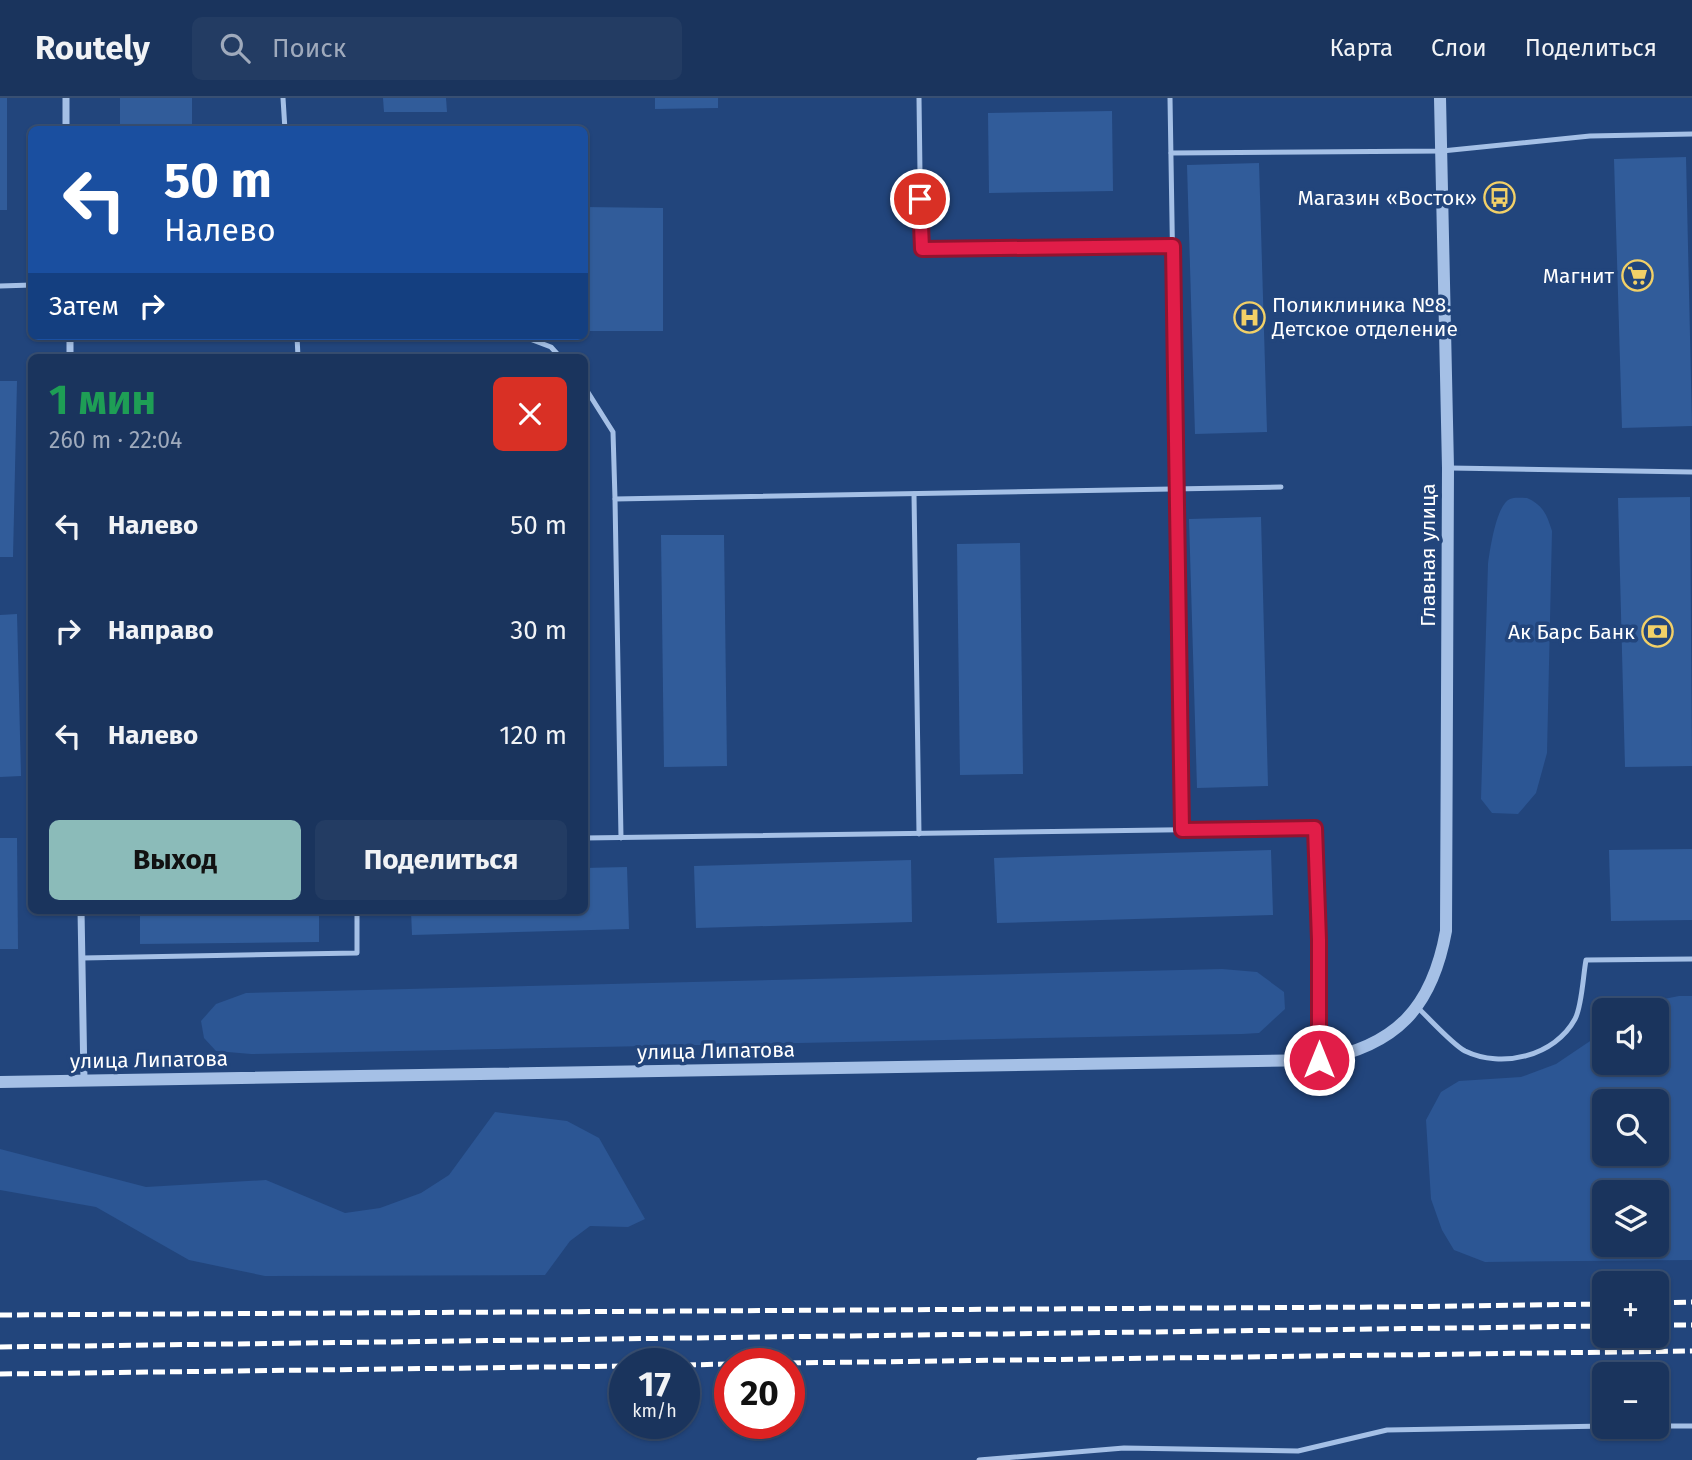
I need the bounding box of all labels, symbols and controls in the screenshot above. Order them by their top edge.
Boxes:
search box [192,17,682,80]
text: Routely [35,28,150,68]
icon: search [216,29,254,67]
text: Поиск [272,33,346,64]
text: Карта [1329,34,1393,62]
text: Слои [1431,34,1487,62]
text: Поделиться [1525,34,1657,62]
text: 50 m [164,151,272,210]
icon: left [49,154,140,245]
pin [890,169,950,229]
icon: arrive [901,180,939,218]
bus stop icon: Магазин «Восток» [1483,181,1517,215]
place label: Магазин «Восток» [1297,185,1477,211]
text: Налево [164,211,276,249]
supermarket icon: Магнит [1620,259,1654,293]
place label: Магнит [1543,263,1615,289]
icon: right [133,287,171,325]
text: Затем [49,291,119,322]
place label: Поликлиника №8. Детское отделение [1271,292,1458,342]
hospital icon: Поликлиника №8. Детское отделение [1232,300,1266,334]
text: 1 мин [49,375,156,425]
button: close [493,377,567,451]
text: 260 m · 22:04 [49,426,182,454]
street label: Главная улица [1415,483,1441,627]
icon: left [49,507,87,545]
text: Налево [108,510,198,541]
text: 50 m [510,510,567,541]
icon: right [49,612,87,650]
text: Направо [108,615,214,646]
text: 30 m [510,615,567,646]
bank icon: Ак Барс Банк [1641,615,1675,649]
place label: Ак Барс Банк [1508,619,1635,645]
icon: left [49,717,87,755]
text: Налево [108,720,198,751]
text: 120 m [499,720,567,751]
button: Выход [49,820,301,900]
button: Поделиться [315,820,567,900]
map controls [1592,998,1669,1439]
button: sound [1592,998,1669,1075]
position arrow [1282,1023,1356,1097]
street label: улица Липатова [637,1037,795,1065]
street label: улица Липатова [70,1046,228,1074]
button: search [1592,1089,1669,1166]
button: layers [1592,1180,1669,1257]
button: + [1592,1271,1669,1348]
speed limit sign: 20 [714,1348,805,1439]
button: − [1592,1362,1669,1439]
text: 17 [638,1363,671,1405]
text: km/h [632,1400,677,1422]

